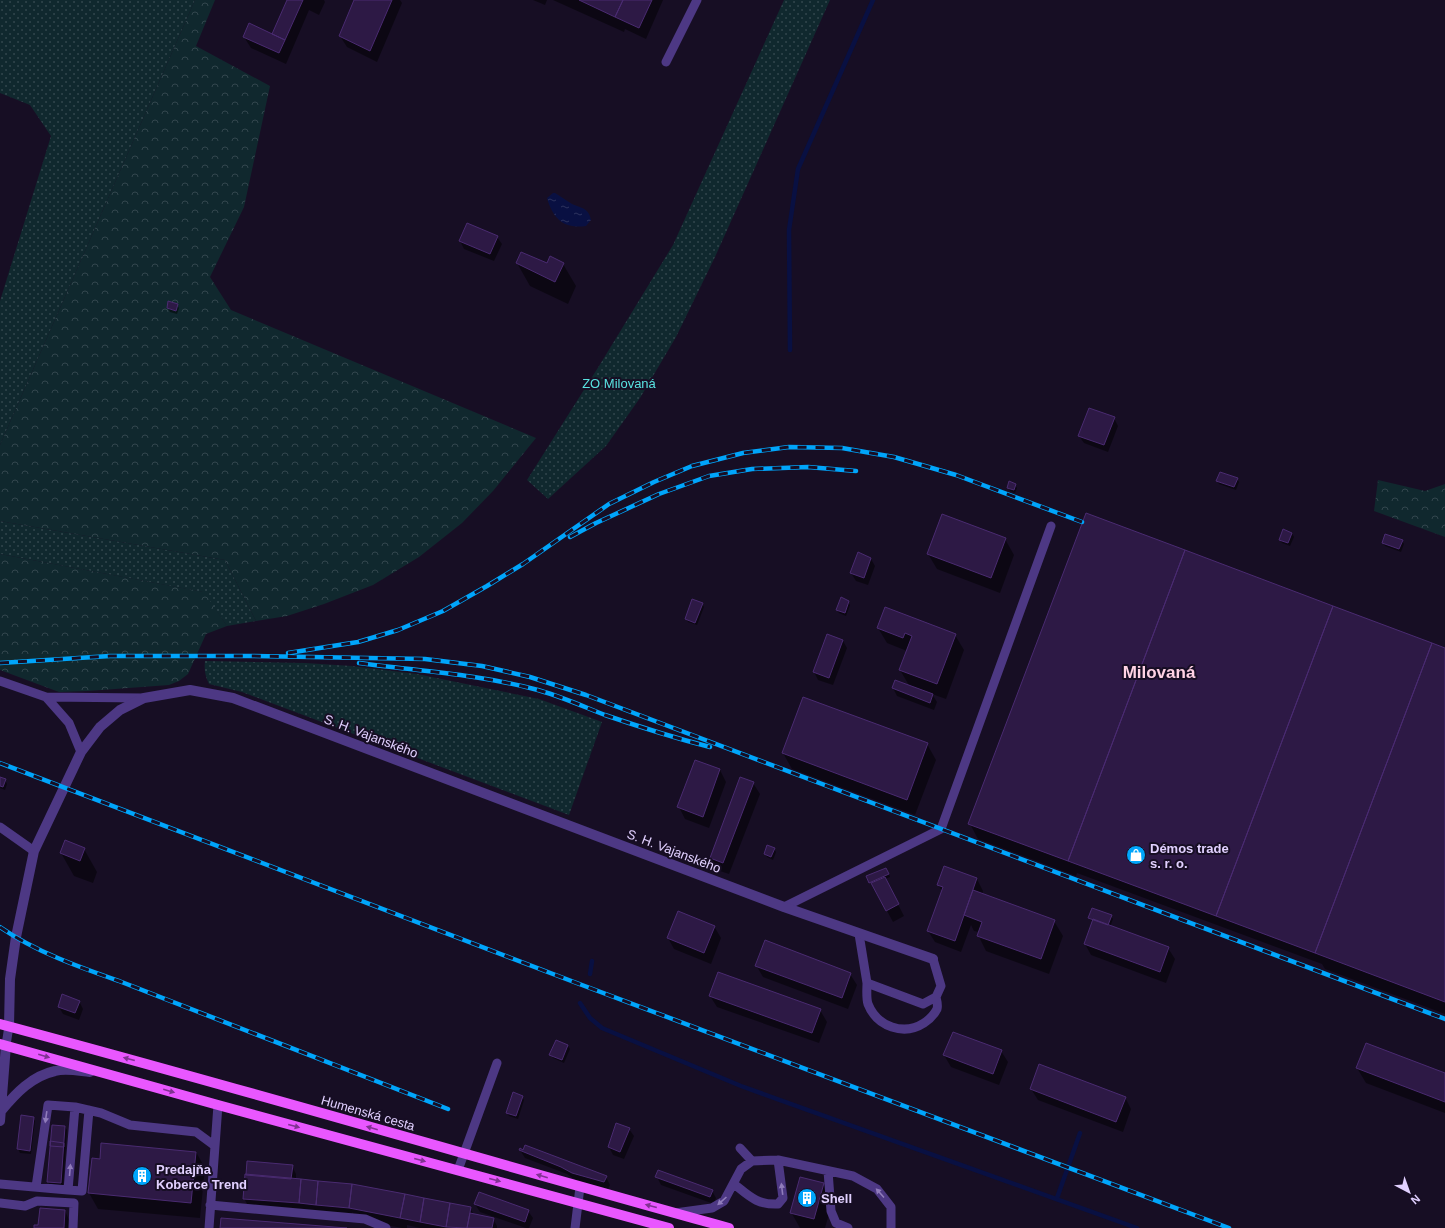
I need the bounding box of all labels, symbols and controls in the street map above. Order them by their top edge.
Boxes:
park label: ZO Milovaná [582,376,657,391]
district label: Milovaná [1123,663,1196,682]
street label: S. H. Vajanského [322,711,420,761]
street label: S. H. Vajanského [625,826,723,876]
place label: Démos trade s. r. o. [1150,841,1229,871]
shop icon: Démos trade s. r. o. [1125,844,1147,866]
one-way arrow [38,1053,50,1059]
one-way arrow [123,1056,135,1062]
one-way arrow [163,1088,175,1094]
street label: Humenská cesta [319,1092,417,1134]
one-way arrow [43,1111,49,1123]
one-way arrow [288,1123,300,1129]
one-way arrow [366,1125,378,1131]
one-way arrow [414,1157,426,1163]
place label: Predajňa Koberce Trend [156,1162,247,1192]
one-way arrow [66,1164,73,1176]
building icon: Predajňa Koberce Trend [131,1165,153,1187]
north arrow [1389,1172,1429,1212]
one-way arrow [536,1173,548,1179]
one-way arrow [490,1177,502,1183]
one-way arrow [779,1183,785,1195]
building icon: Shell [796,1187,818,1209]
one-way arrow [875,1188,884,1198]
place label: Shell [821,1191,852,1206]
text: N [1409,1192,1422,1207]
one-way arrow [717,1196,727,1205]
one-way arrow [644,1203,657,1209]

